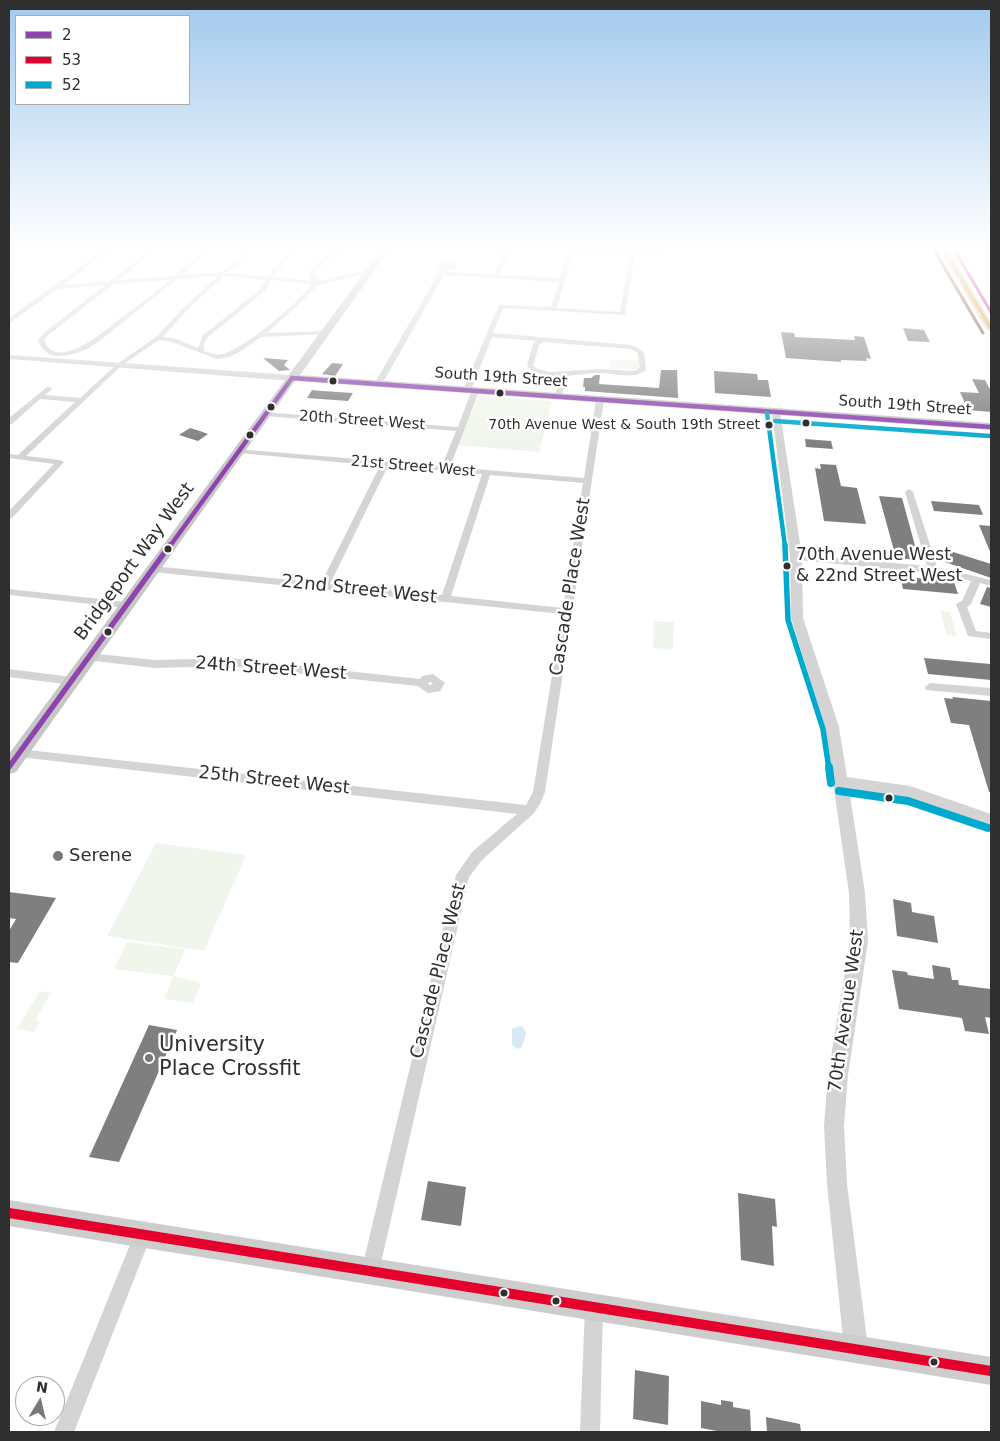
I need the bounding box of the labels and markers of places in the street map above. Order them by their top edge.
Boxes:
unlabelled marker [328,376,338,386]
unlabelled marker [495,388,505,398]
unlabelled marker [266,402,276,412]
place label: 70th Avenue West & South 19th Street [488,417,760,433]
unlabelled marker [801,418,811,428]
marker: 70th Avenue West & South 19th Street [764,420,774,430]
unlabelled marker [245,430,255,440]
unlabelled marker [163,544,173,554]
place label: 70th Avenue West & 22nd Street West [796,546,962,586]
marker: 70th Avenue West & 22nd Street West [782,561,792,571]
unlabelled marker [103,627,113,637]
unlabelled marker [884,793,894,803]
place label: Serene [69,845,132,867]
marker: Serene [51,849,65,863]
place label: University Place Crossfit [159,1033,301,1083]
marker: University Place Crossfit [143,1052,155,1064]
unlabelled marker [499,1288,509,1298]
unlabelled marker [551,1296,561,1306]
unlabelled marker [929,1357,939,1367]

